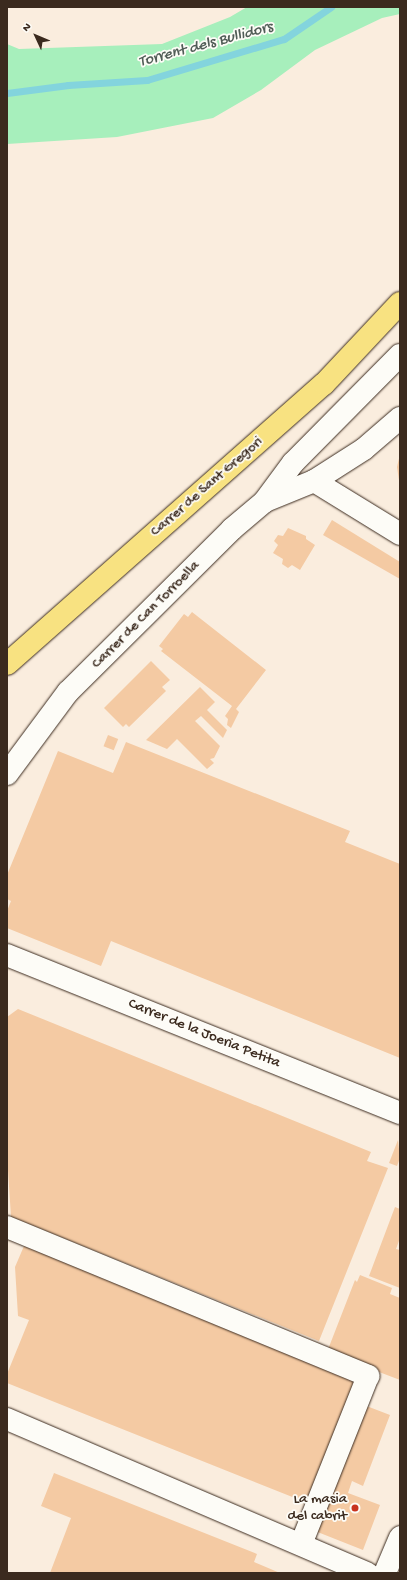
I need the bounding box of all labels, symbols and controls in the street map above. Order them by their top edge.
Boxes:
north arrow [16,16,56,56]
water label: Torrent dels Bullidors [137,19,275,73]
text: N [21,21,34,34]
street label: Carrer de Sant Gregori [147,433,267,541]
street label: Carrer de Can Torroella [88,557,204,673]
street label: Carrer de la Joeria Petita [125,995,283,1073]
place label: La masia del cabrit [288,1490,347,1525]
marker: La masia del cabrit [350,1503,360,1513]

